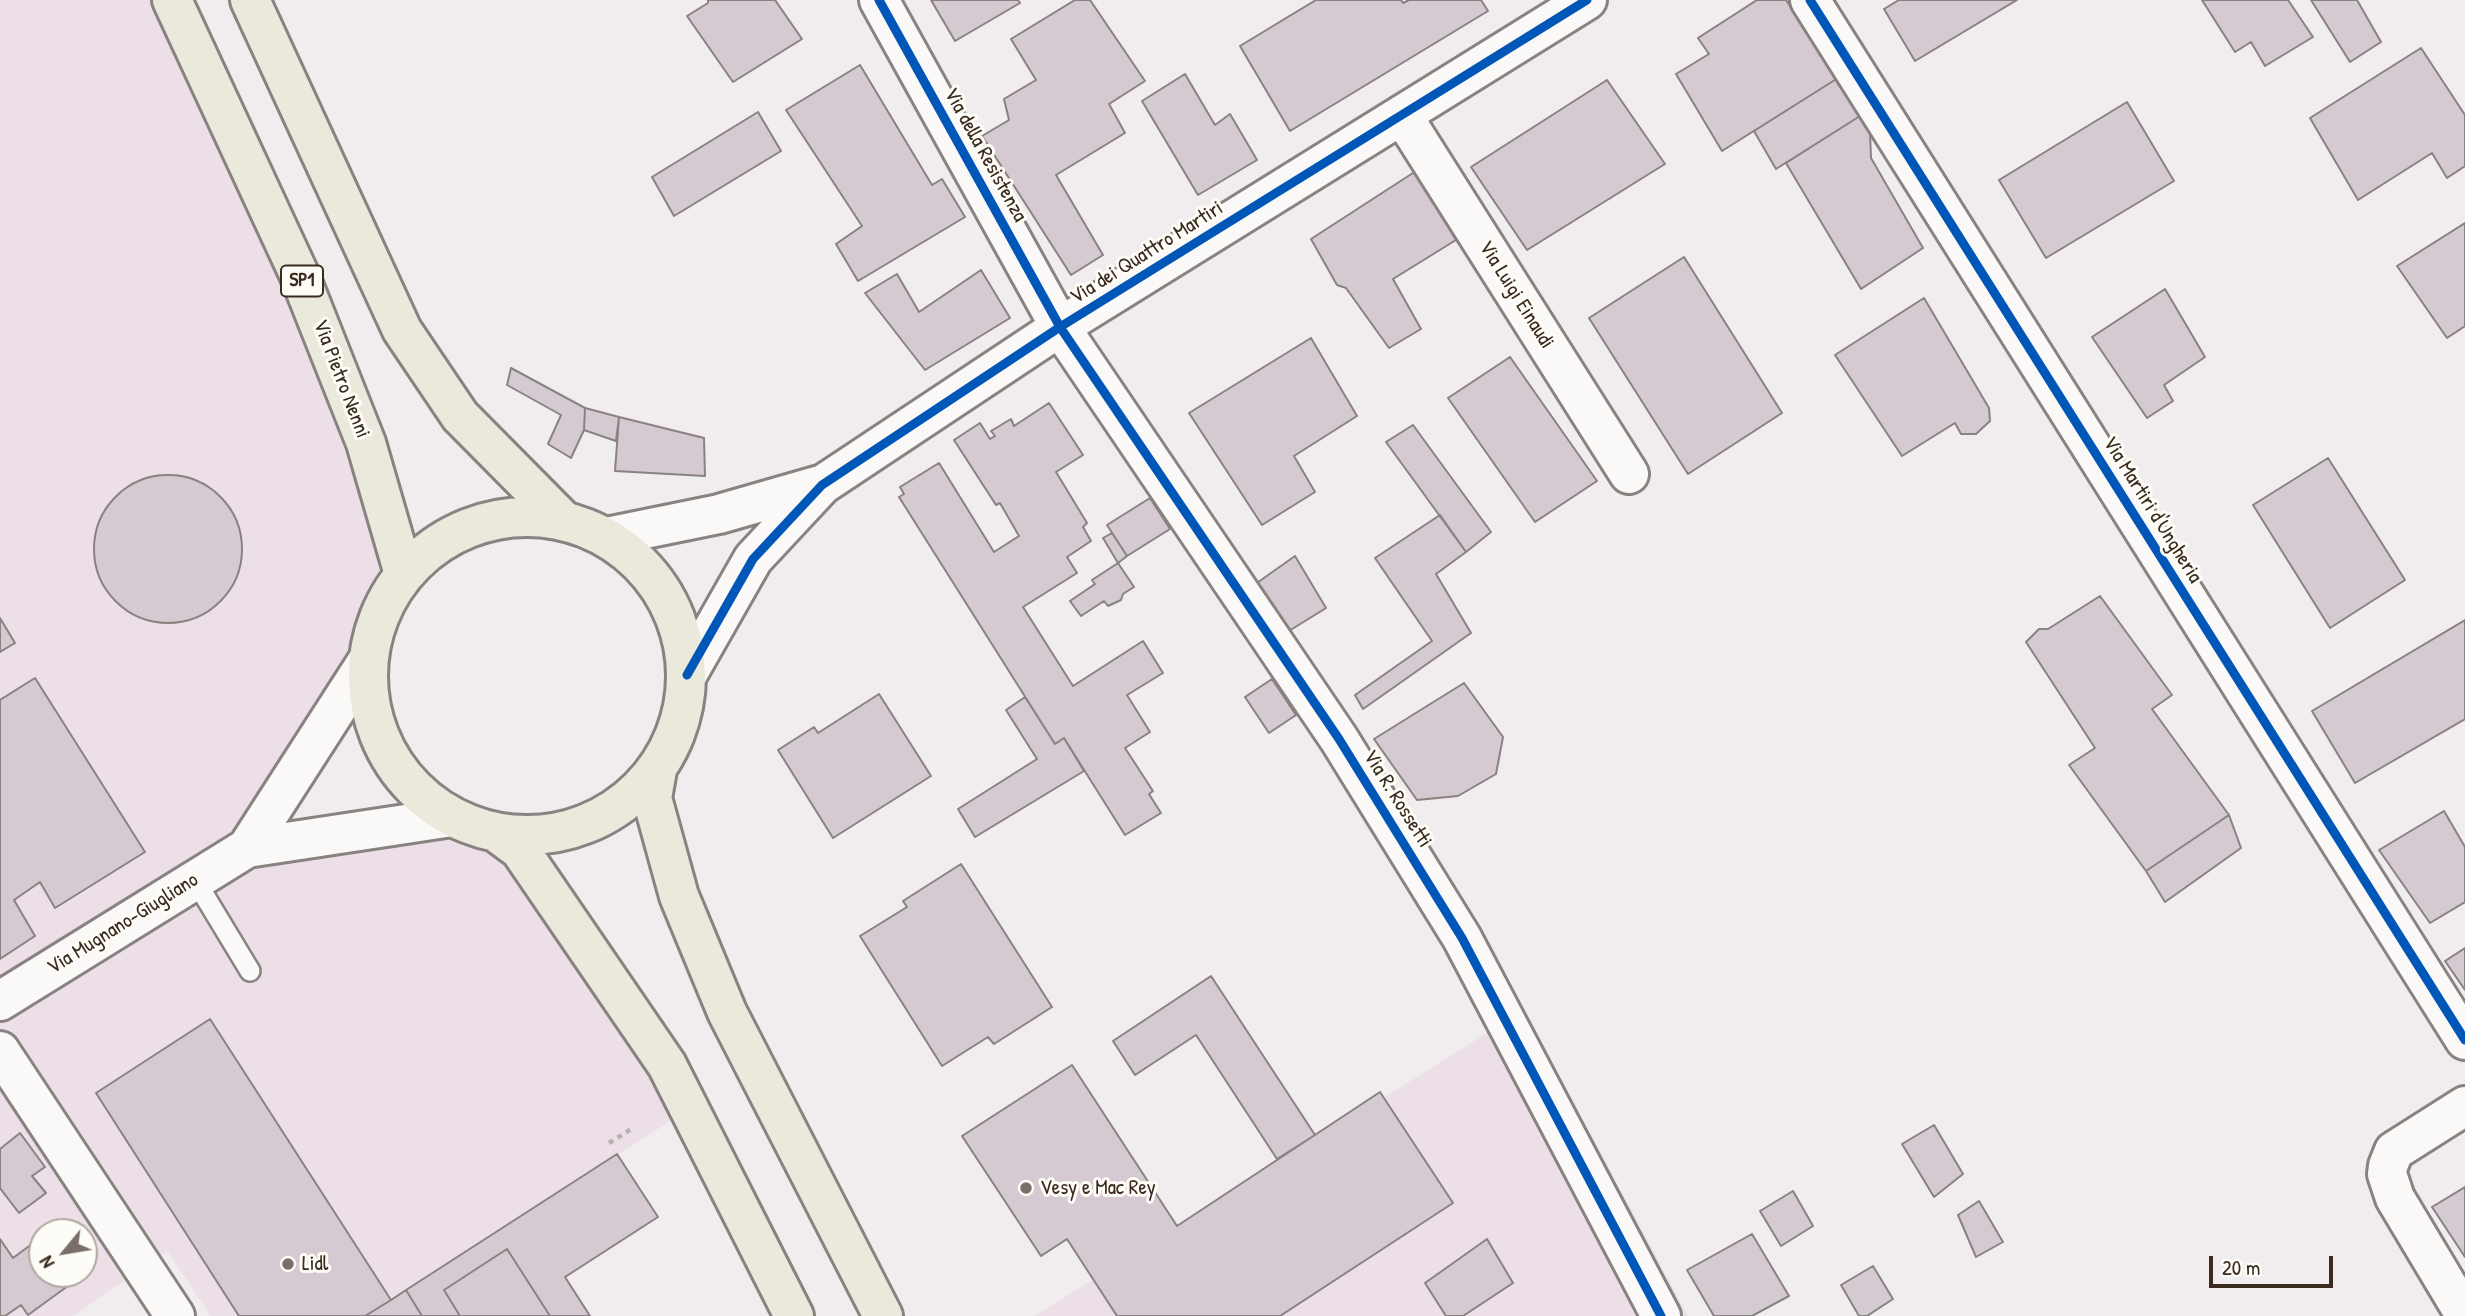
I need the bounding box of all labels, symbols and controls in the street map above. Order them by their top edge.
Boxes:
street label: Via della Resistenza [938,84,1032,226]
street label: Via dei Quattro Martiri [1066,196,1228,310]
street label: Via Luigi Einaudi [1473,236,1559,354]
road number: SP1 [281,266,323,296]
street label: Via Pietro Nenni [307,316,375,442]
street label: Via Martiri d'Ungheria [2097,432,2207,588]
street label: Via R. Rossetti [1357,746,1437,852]
street label: Via Mugnano-Giugliano [43,867,203,981]
place label: Vesy e Mac Rey [1040,1175,1156,1201]
marker: Vesy e Mac Rey [1018,1180,1034,1196]
north arrow [28,1218,98,1288]
scale bar [2213,1242,2337,1286]
place label: Lidl [302,1251,328,1277]
text: N [33,1252,60,1273]
text: 20 m [2222,1253,2260,1282]
marker: Lidl [280,1256,296,1272]

